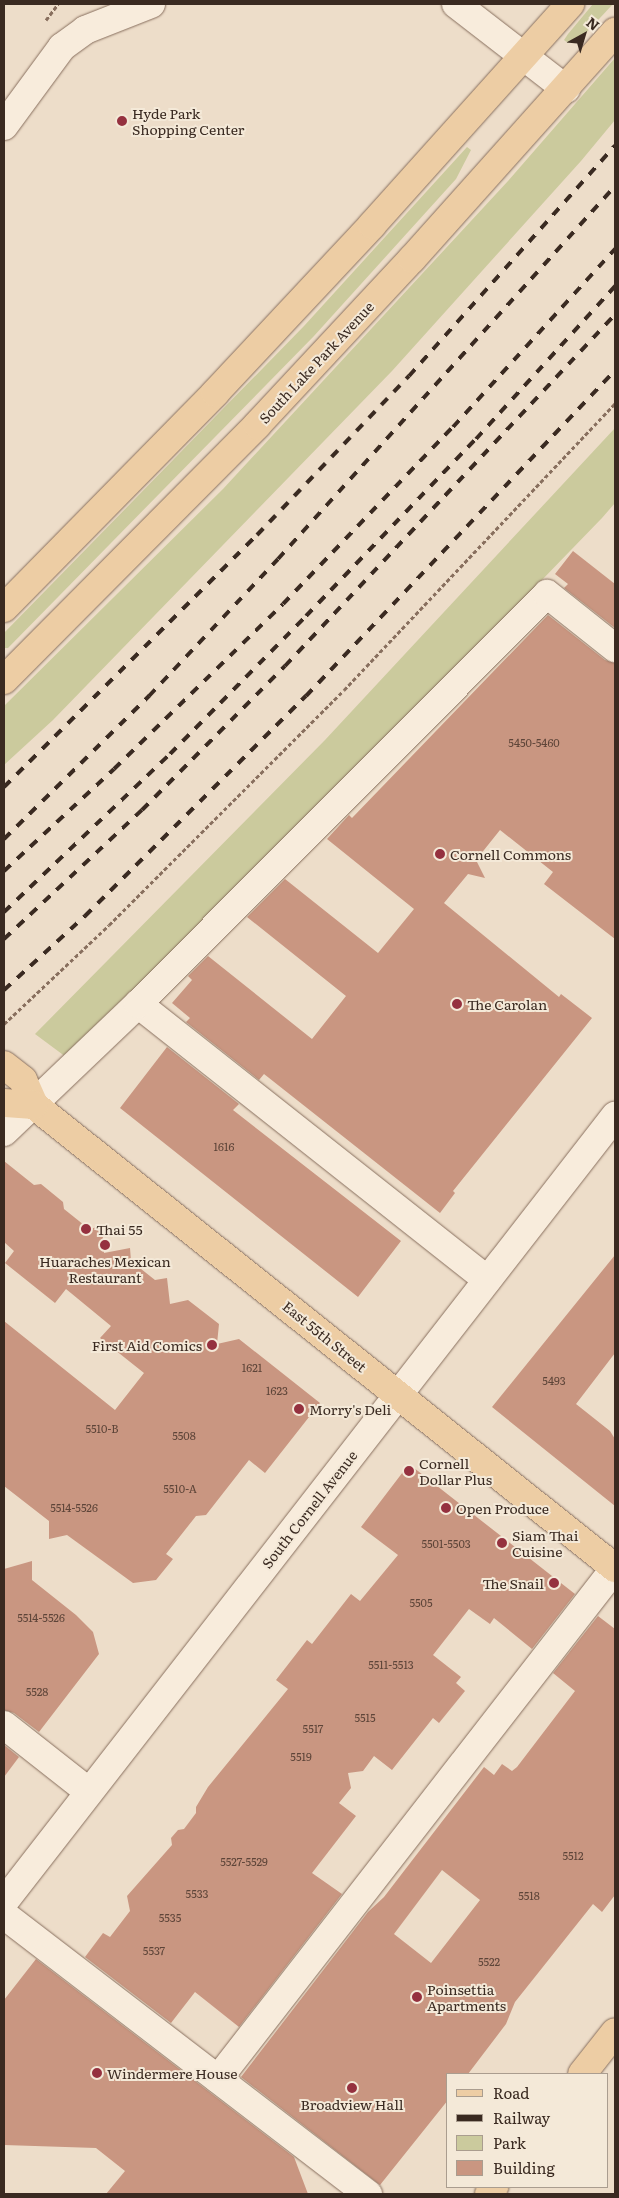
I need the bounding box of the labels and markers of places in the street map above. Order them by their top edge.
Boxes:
place label: Hyde Park Shopping Center [132,105,244,138]
marker: Hyde Park Shopping Center [116,115,128,127]
place label: Cornell Commons [450,846,571,862]
marker: Cornell Commons [434,848,446,860]
place label: The Carolan [467,996,547,1012]
marker: The Carolan [451,998,463,1010]
place label: Thai 55 [96,1221,143,1237]
marker: Thai 55 [80,1223,92,1235]
marker: Huaraches Mexican Restaurant [99,1239,111,1251]
place label: Huaraches Mexican Restaurant [39,1253,171,1285]
place label: First Aid Comics [92,1337,202,1353]
marker: First Aid Comics [206,1339,218,1351]
place label: Morry's Deli [309,1401,391,1417]
marker: Morry's Deli [293,1403,305,1415]
place label: Cornell Dollar Plus [419,1455,492,1488]
marker: Cornell Dollar Plus [403,1465,415,1477]
place label: Open Produce [456,1500,549,1516]
marker: Open Produce [440,1502,452,1514]
place label: Siam Thai Cuisine [512,1527,578,1560]
marker: Siam Thai Cuisine [496,1537,508,1549]
place label: The Snail [482,1575,544,1591]
marker: The Snail [548,1577,560,1589]
place label: Poinsettia Apartments [427,1981,506,2014]
marker: Poinsettia Apartments [411,1991,423,2003]
place label: Windermere House [107,2065,237,2081]
marker: Windermere House [91,2067,103,2079]
marker: Broadview Hall [346,2082,358,2094]
place label: Broadview Hall [300,2096,404,2112]

